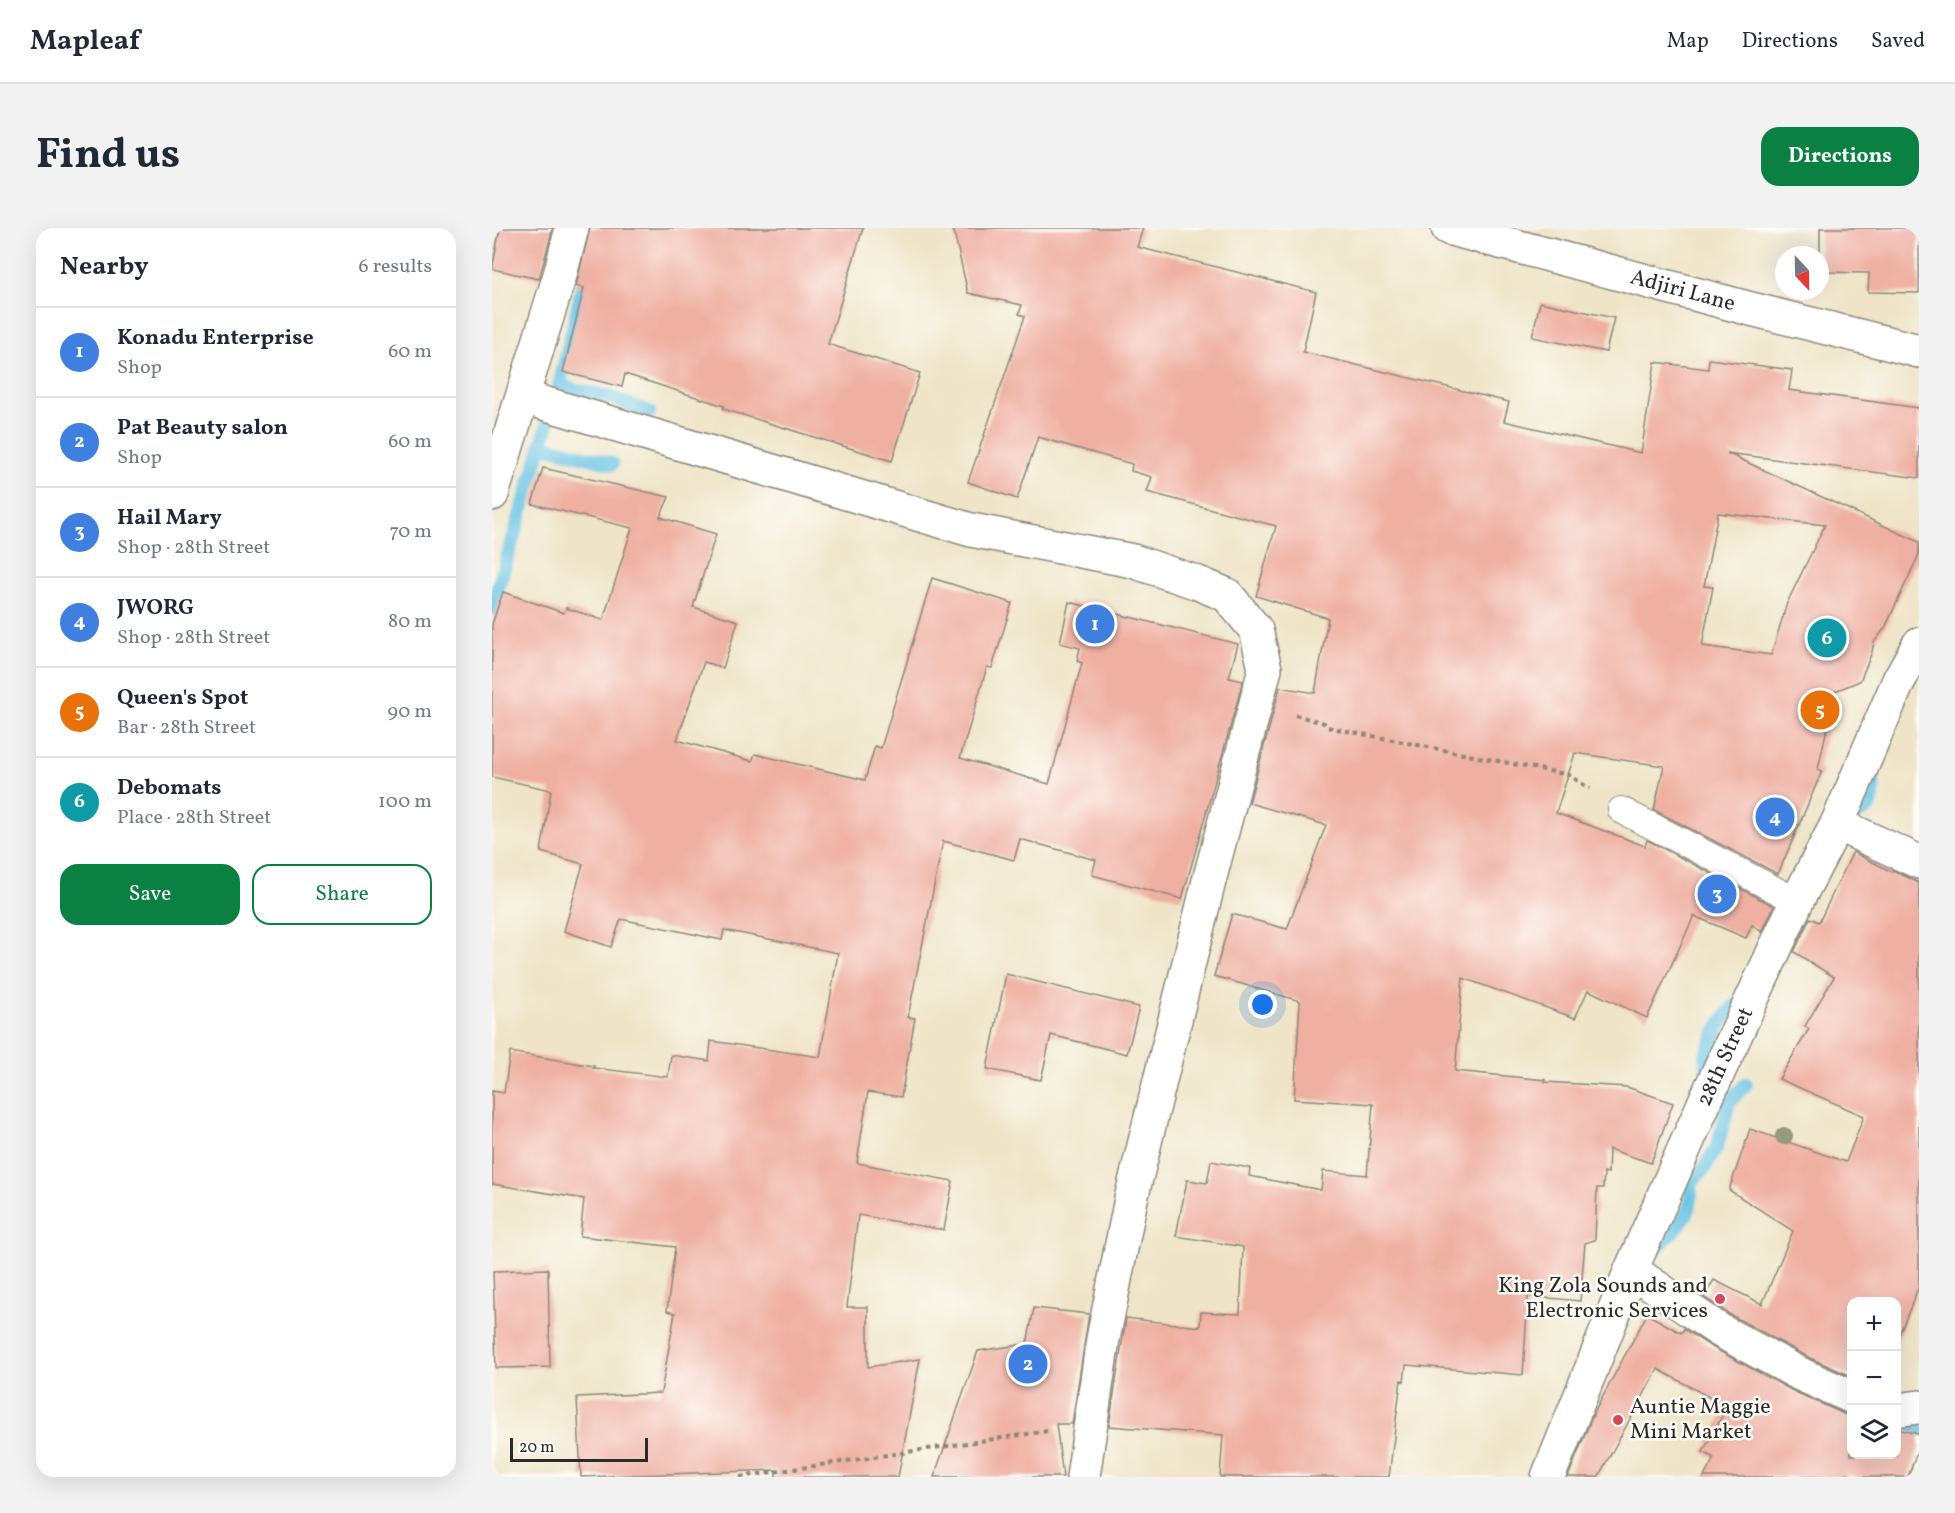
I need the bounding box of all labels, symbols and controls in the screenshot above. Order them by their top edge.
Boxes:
text: Mapleaf [30,22,140,61]
text: Map [1667,27,1709,56]
text: Directions [1742,27,1838,56]
text: Saved [1871,27,1925,56]
text: Find us [36,127,180,186]
button: Directions [1761,127,1919,186]
north arrow [1775,246,1829,300]
text: Nearby [60,249,149,285]
text: 6 results [359,253,432,281]
street label: Adjiri Lane [1627,262,1739,320]
text: Konadu Enterprise [117,323,314,354]
text: 1 [75,338,84,366]
text: 60 m [388,338,432,366]
text: Shop [117,354,162,382]
text: Pat Beauty salon [117,413,288,444]
text: 2 [74,428,85,456]
text: 60 m [388,428,432,456]
text: Shop [117,444,162,472]
text: Hail Mary [117,503,222,534]
text: 3 [74,518,85,546]
text: 70 m [389,518,432,546]
text: Shop · 28th Street [117,534,270,562]
text: JWORG [117,593,194,624]
pin: 1 [1076,602,1114,646]
text: 4 [73,608,86,636]
text: 80 m [388,608,432,636]
pin: 6 [1808,616,1846,660]
text: Shop · 28th Street [117,624,270,652]
text: Queen's Spot [117,683,248,714]
pin: 5 [1800,688,1840,732]
text: 5 [75,698,84,726]
text: 90 m [388,698,432,726]
text: Bar · 28th Street [117,714,256,742]
text: Debomats [117,773,222,804]
text: 6 [74,788,85,816]
text: 100 m [378,788,432,816]
pin: 4 [1756,794,1794,840]
text: Place · 28th Street [117,804,271,832]
button: Save [60,864,240,925]
button: Share [252,864,432,925]
pin: 3 [1698,872,1736,916]
your location [1248,990,1277,1019]
street label: 28th Street [1689,1002,1762,1111]
place label: King Zola Sounds and Electronic Services [1498,1271,1708,1327]
marker: King Zola Sounds and Electronic Services [1713,1292,1727,1306]
map controls [1847,1297,1901,1459]
button: + [1847,1297,1901,1351]
pin: 2 [1008,1342,1048,1386]
button: − [1847,1351,1901,1405]
place label: Auntie Maggie Mini Market [1630,1392,1771,1448]
button: layers [1847,1405,1901,1459]
marker: Auntie Maggie Mini Market [1611,1413,1625,1427]
scale bar [510,1435,648,1462]
text: 20 m [519,1437,554,1459]

